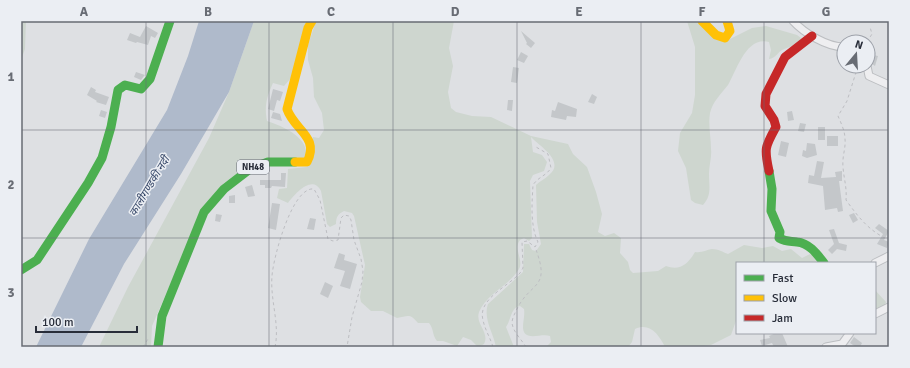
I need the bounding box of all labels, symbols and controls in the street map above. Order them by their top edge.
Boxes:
text: A [80,4,89,20]
text: B [204,4,212,20]
text: C [327,4,335,20]
text: D [451,4,460,20]
text: E [575,4,583,20]
text: F [699,4,706,20]
text: G [822,4,830,20]
north arrow [836,34,876,74]
text: N [853,38,865,52]
text: 1 [7,69,15,85]
water label: कालीगण्डकी नदी [126,152,173,219]
road number: NH48 [237,160,269,174]
text: 2 [7,177,15,193]
legend [736,262,876,334]
text: Fast [772,271,793,286]
text: 3 [7,285,15,301]
text: Slow [772,291,797,306]
scale bar [36,308,137,334]
text: Jam [772,311,793,326]
text: 100 m [42,315,74,330]

